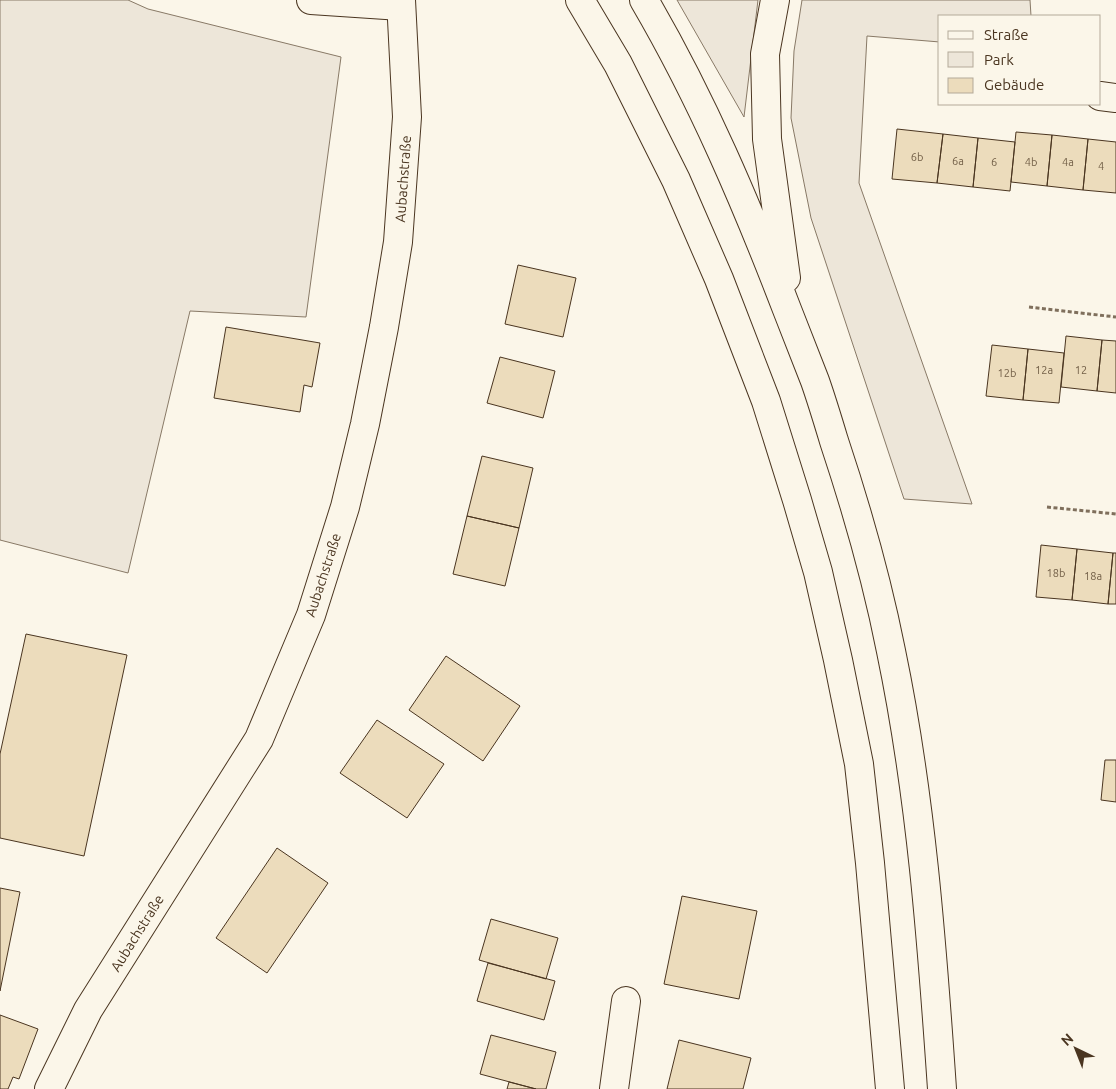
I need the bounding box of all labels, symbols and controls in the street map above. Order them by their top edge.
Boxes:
legend [938,15,1101,105]
text: Straße [984,26,1028,43]
text: Park [984,51,1014,68]
text: Gebäude [984,76,1044,93]
street label: Aubachstraße [392,135,414,223]
house number: 6b [911,151,923,163]
house number: 6a [952,155,964,167]
house number: 6 [991,156,997,168]
house number: 4b [1025,156,1037,168]
house number: 4a [1062,156,1074,168]
house number: 4 [1098,160,1104,172]
house number: 12a [1035,364,1053,376]
house number: 12 [1075,364,1087,376]
house number: 12b [998,367,1016,379]
street label: Aubachstraße [302,531,344,619]
house number: 18b [1047,567,1065,579]
house number: 18a [1084,570,1102,582]
street label: Aubachstraße [107,892,167,974]
north arrow [1051,1024,1101,1074]
text: N [1058,1030,1076,1049]

